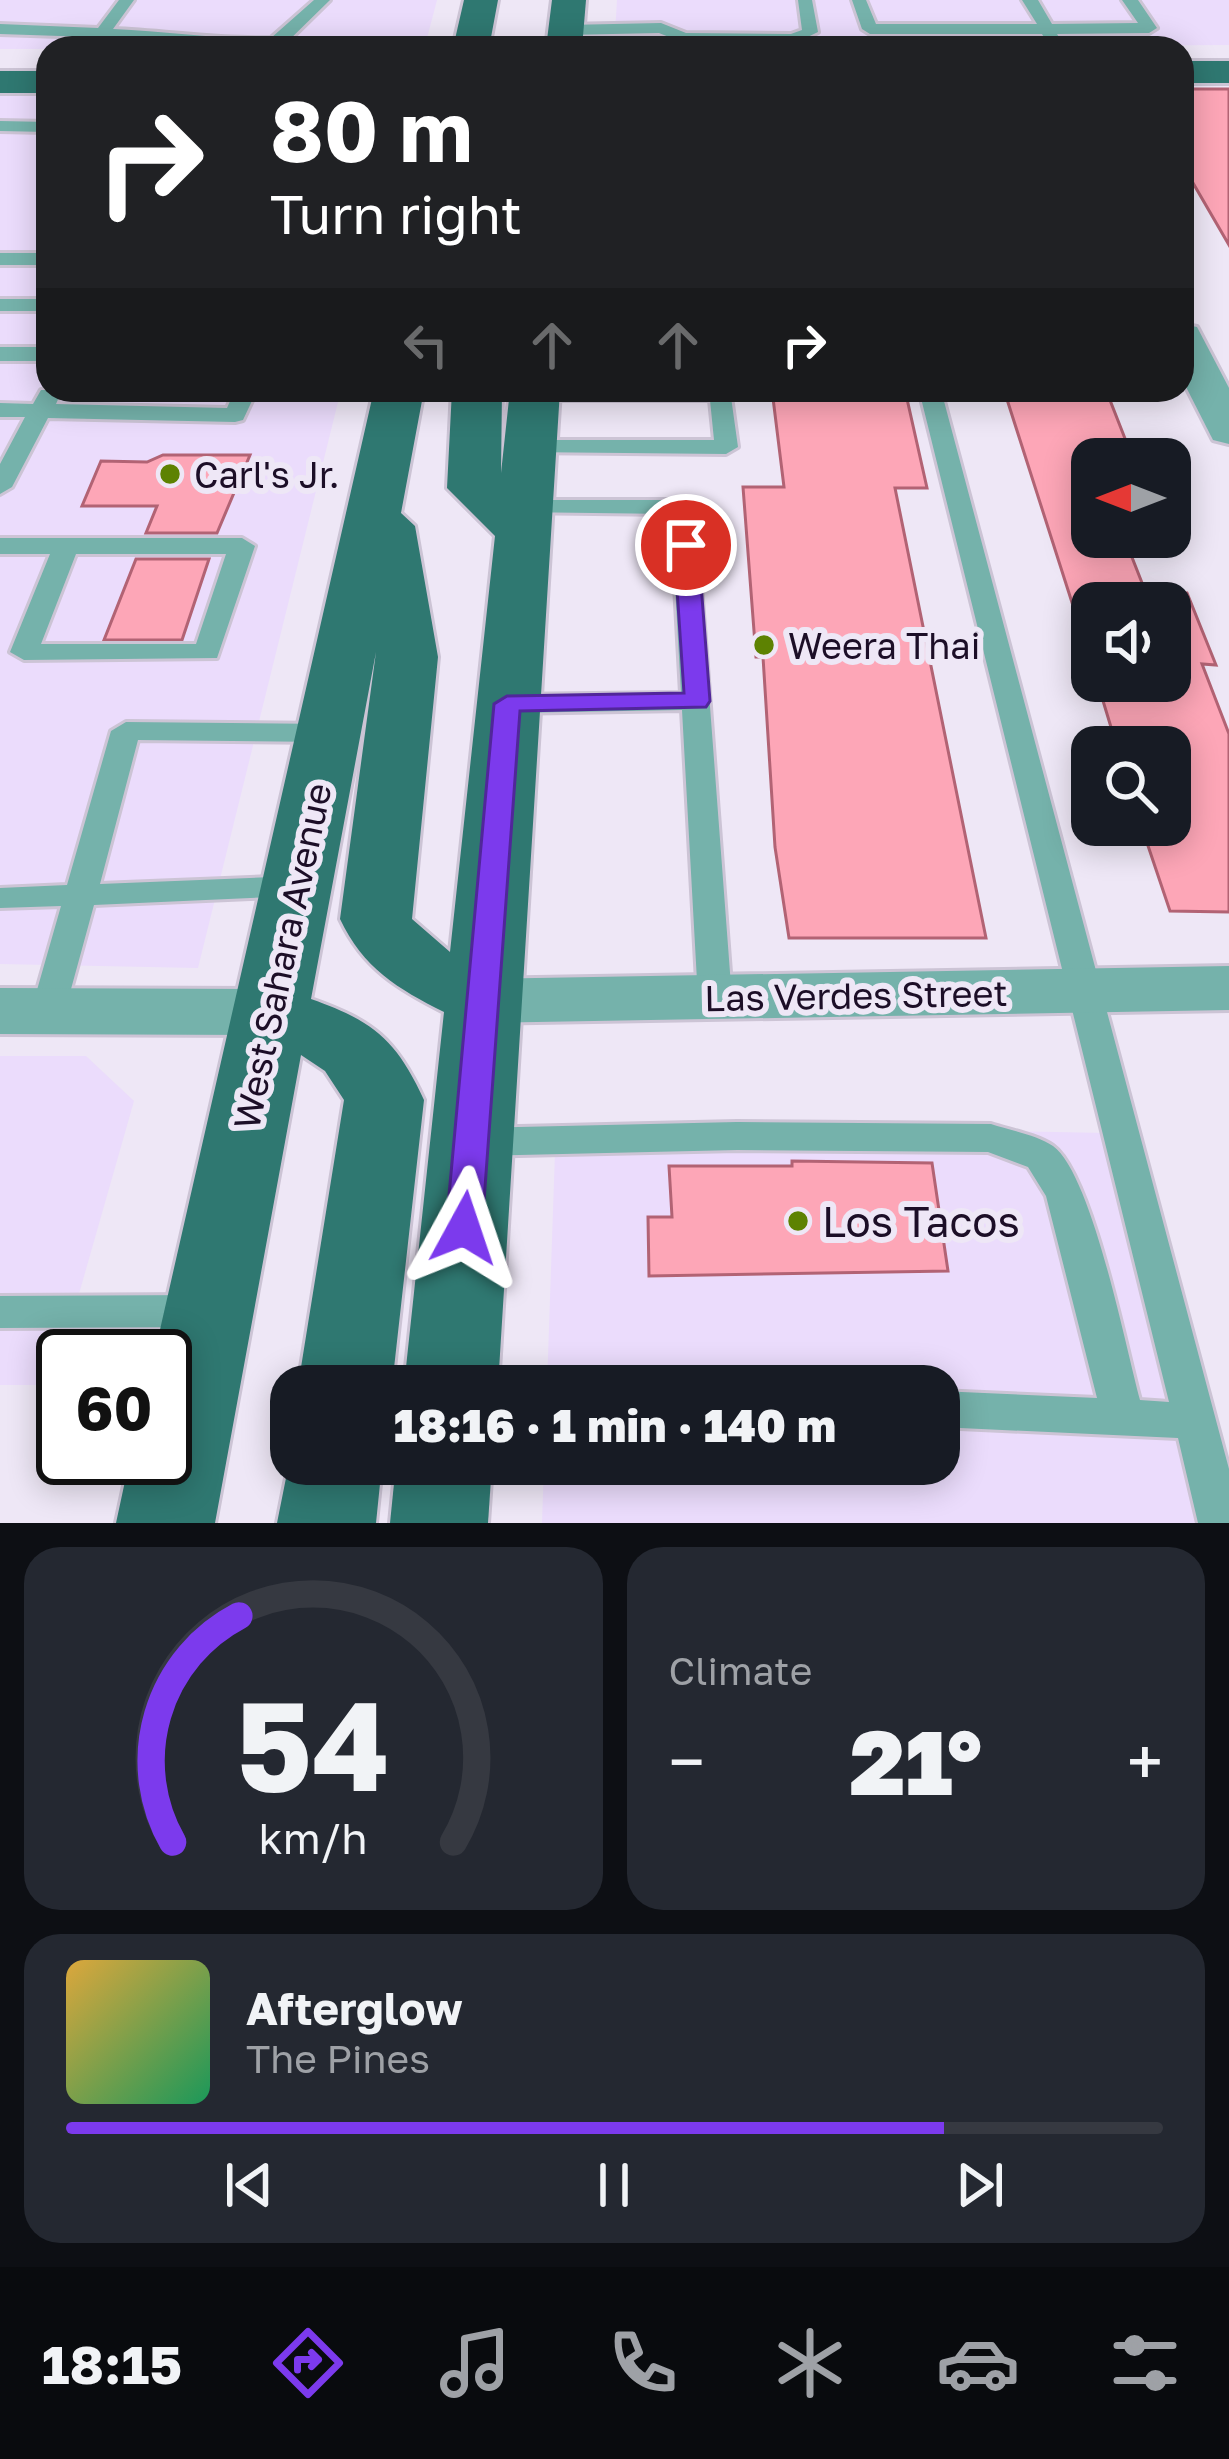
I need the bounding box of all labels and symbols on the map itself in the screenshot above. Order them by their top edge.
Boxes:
north arrow [1071,438,1191,558]
place label: Carl's Jr. [194,453,339,496]
marker: Carl's Jr. [157,461,183,487]
pin [635,494,737,596]
place label: Weera Thai [788,624,980,667]
marker: Weera Thai [751,632,777,658]
street label: West Sahara Avenue [224,779,340,1133]
street label: Las Verdes Street [704,971,1008,1019]
position arrow [401,1165,527,1291]
place label: Los Tacos [822,1196,1020,1246]
marker: Los Tacos [785,1208,811,1234]
speed limit sign: 60 [36,1329,192,1485]

